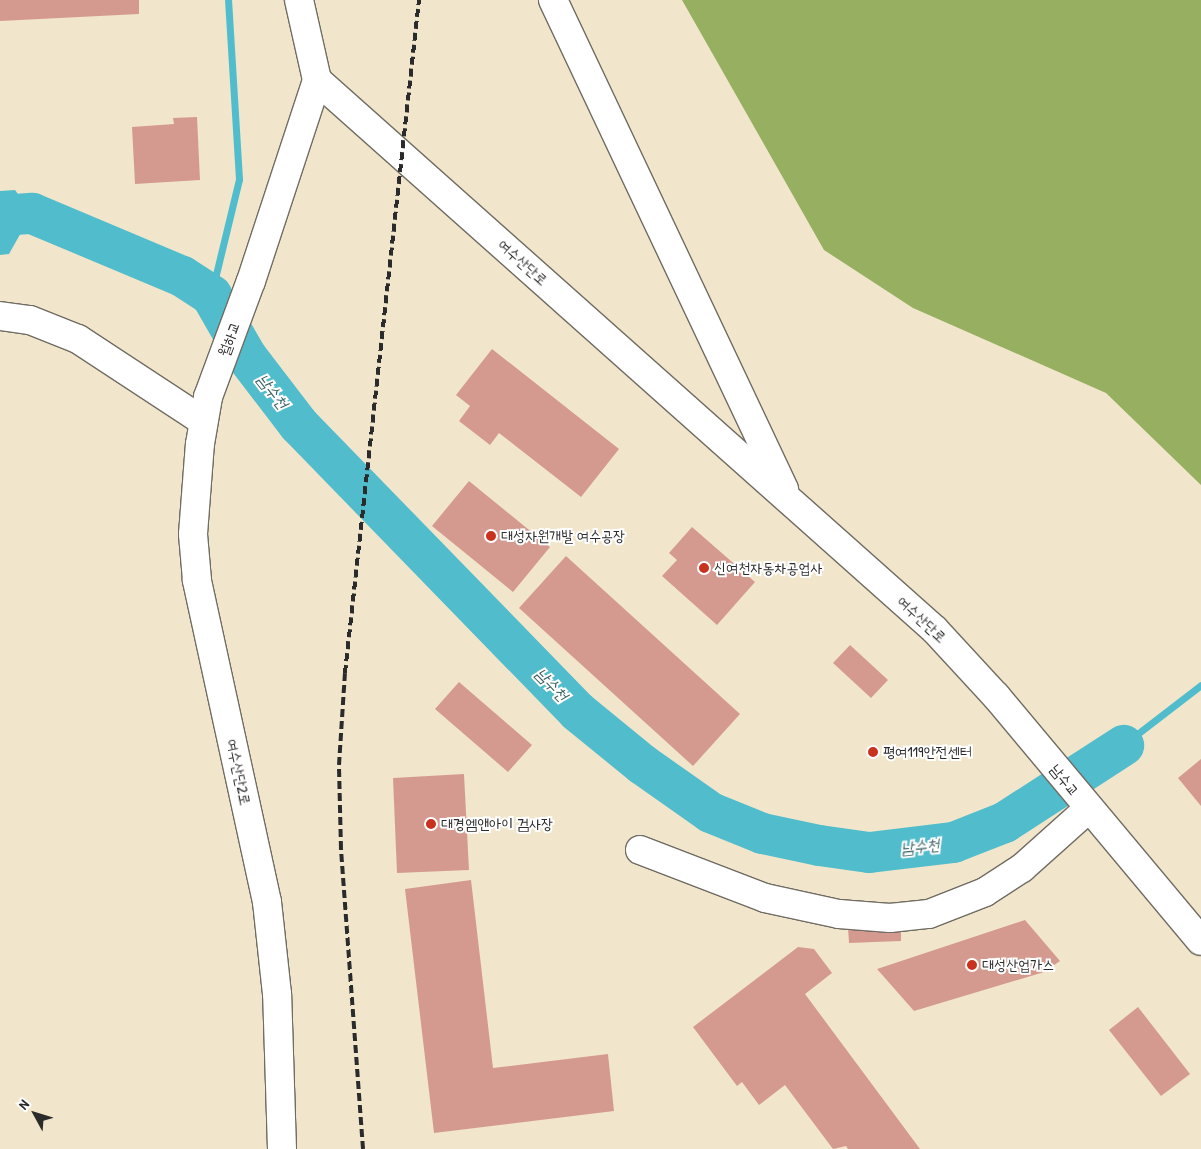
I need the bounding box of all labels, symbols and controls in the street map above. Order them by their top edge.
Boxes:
street label: 여수산단로 [495,235,551,289]
street label: 월하교 [214,319,244,359]
water label: 남수천 [254,370,292,412]
place label: 대성자원개발 여수공장 [501,527,625,545]
marker: 대성자원개발 여수공장 [485,530,497,542]
place label: 신여천자동차공업사 [714,559,823,577]
marker: 신여천자동차공업사 [698,562,710,574]
street label: 여수산단로 [894,592,950,646]
water label: 남수천 [532,663,572,705]
street label: 여수산단2로 [223,737,255,807]
place label: 평여119안전센터 [883,743,972,761]
marker: 평여119안전센터 [867,746,879,758]
street label: 남수교 [1047,760,1083,800]
place label: 대경엠앤아이 검사장 [441,815,553,833]
marker: 대경엠앤아이 검사장 [425,818,437,830]
water label: 남수천 [900,834,940,858]
place label: 대성산업가스 [982,956,1054,974]
marker: 대성산업가스 [966,959,978,971]
north arrow [10,1089,60,1139]
text: N [13,1095,33,1113]

